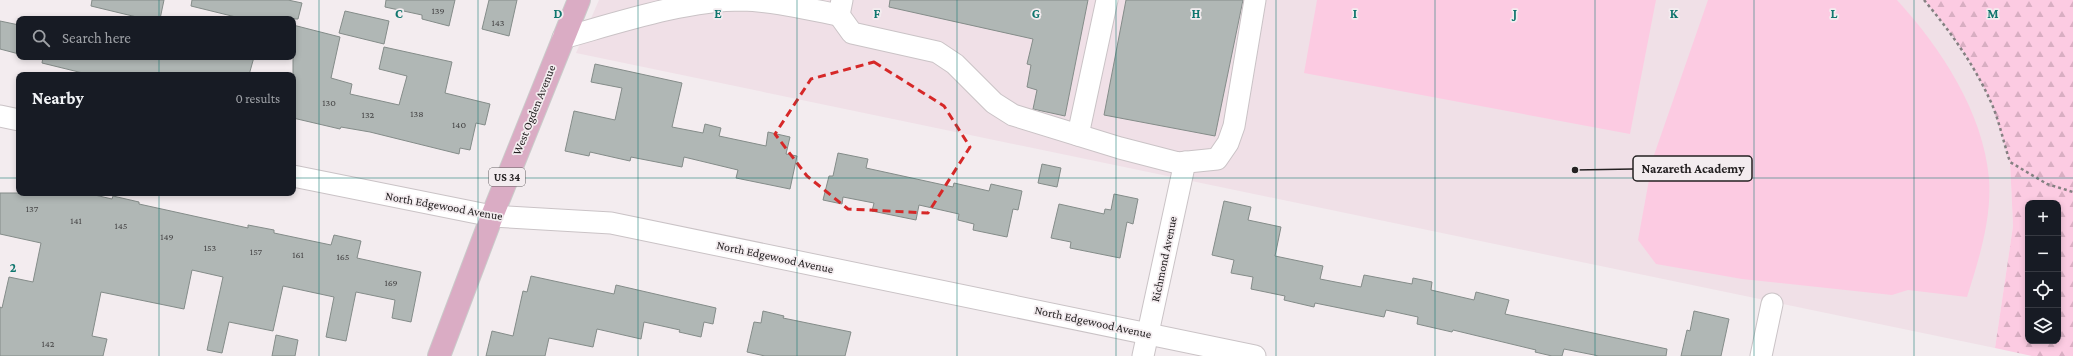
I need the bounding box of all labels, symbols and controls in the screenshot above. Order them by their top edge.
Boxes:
house number: 139 [431,5,445,16]
text: C [395,6,403,21]
text: D [554,6,563,21]
text: E [714,6,722,21]
text: F [874,6,881,21]
text: G [1032,6,1040,21]
text: H [1192,6,1201,21]
text: I [1353,6,1357,21]
text: J [1511,6,1517,21]
text: K [1670,6,1679,21]
text: L [1831,6,1838,21]
text: M [1987,6,1999,21]
search box [16,16,296,60]
house number: 143 [491,17,505,28]
icon: search [30,27,52,49]
text: Search here [62,30,131,46]
street label: West Ogden Avenue [510,63,558,157]
text: Nearby [32,89,84,108]
text: 0 results [235,91,280,106]
house number: 130 [322,97,336,108]
house number: 138 [410,108,424,119]
house number: 132 [362,109,375,120]
house number: 140 [452,119,466,130]
callout: Nazareth Academy [1633,156,1752,181]
text: Nazareth Academy [1641,161,1745,176]
road number: US 34 [489,168,525,186]
street label: North Edgewood Avenue [384,189,504,223]
map controls [2025,200,2061,344]
button: + [2025,200,2061,236]
house number: 137 [26,203,39,214]
house number: 141 [70,215,82,226]
street label: Richmond Avenue [1148,215,1180,303]
house number: 145 [114,220,128,231]
house number: 149 [160,231,174,242]
button: − [2025,236,2061,272]
street label: North Edgewood Avenue [715,238,835,276]
house number: 153 [204,242,217,253]
house number: 157 [250,246,263,257]
house number: 161 [292,249,304,260]
house number: 165 [337,251,350,262]
text: 2 [10,260,17,275]
button: locate [2025,272,2061,308]
house number: 169 [384,277,398,288]
street label: North Edgewood Avenue [1033,303,1153,341]
button: layers [2025,308,2061,344]
house number: 142 [41,338,55,349]

